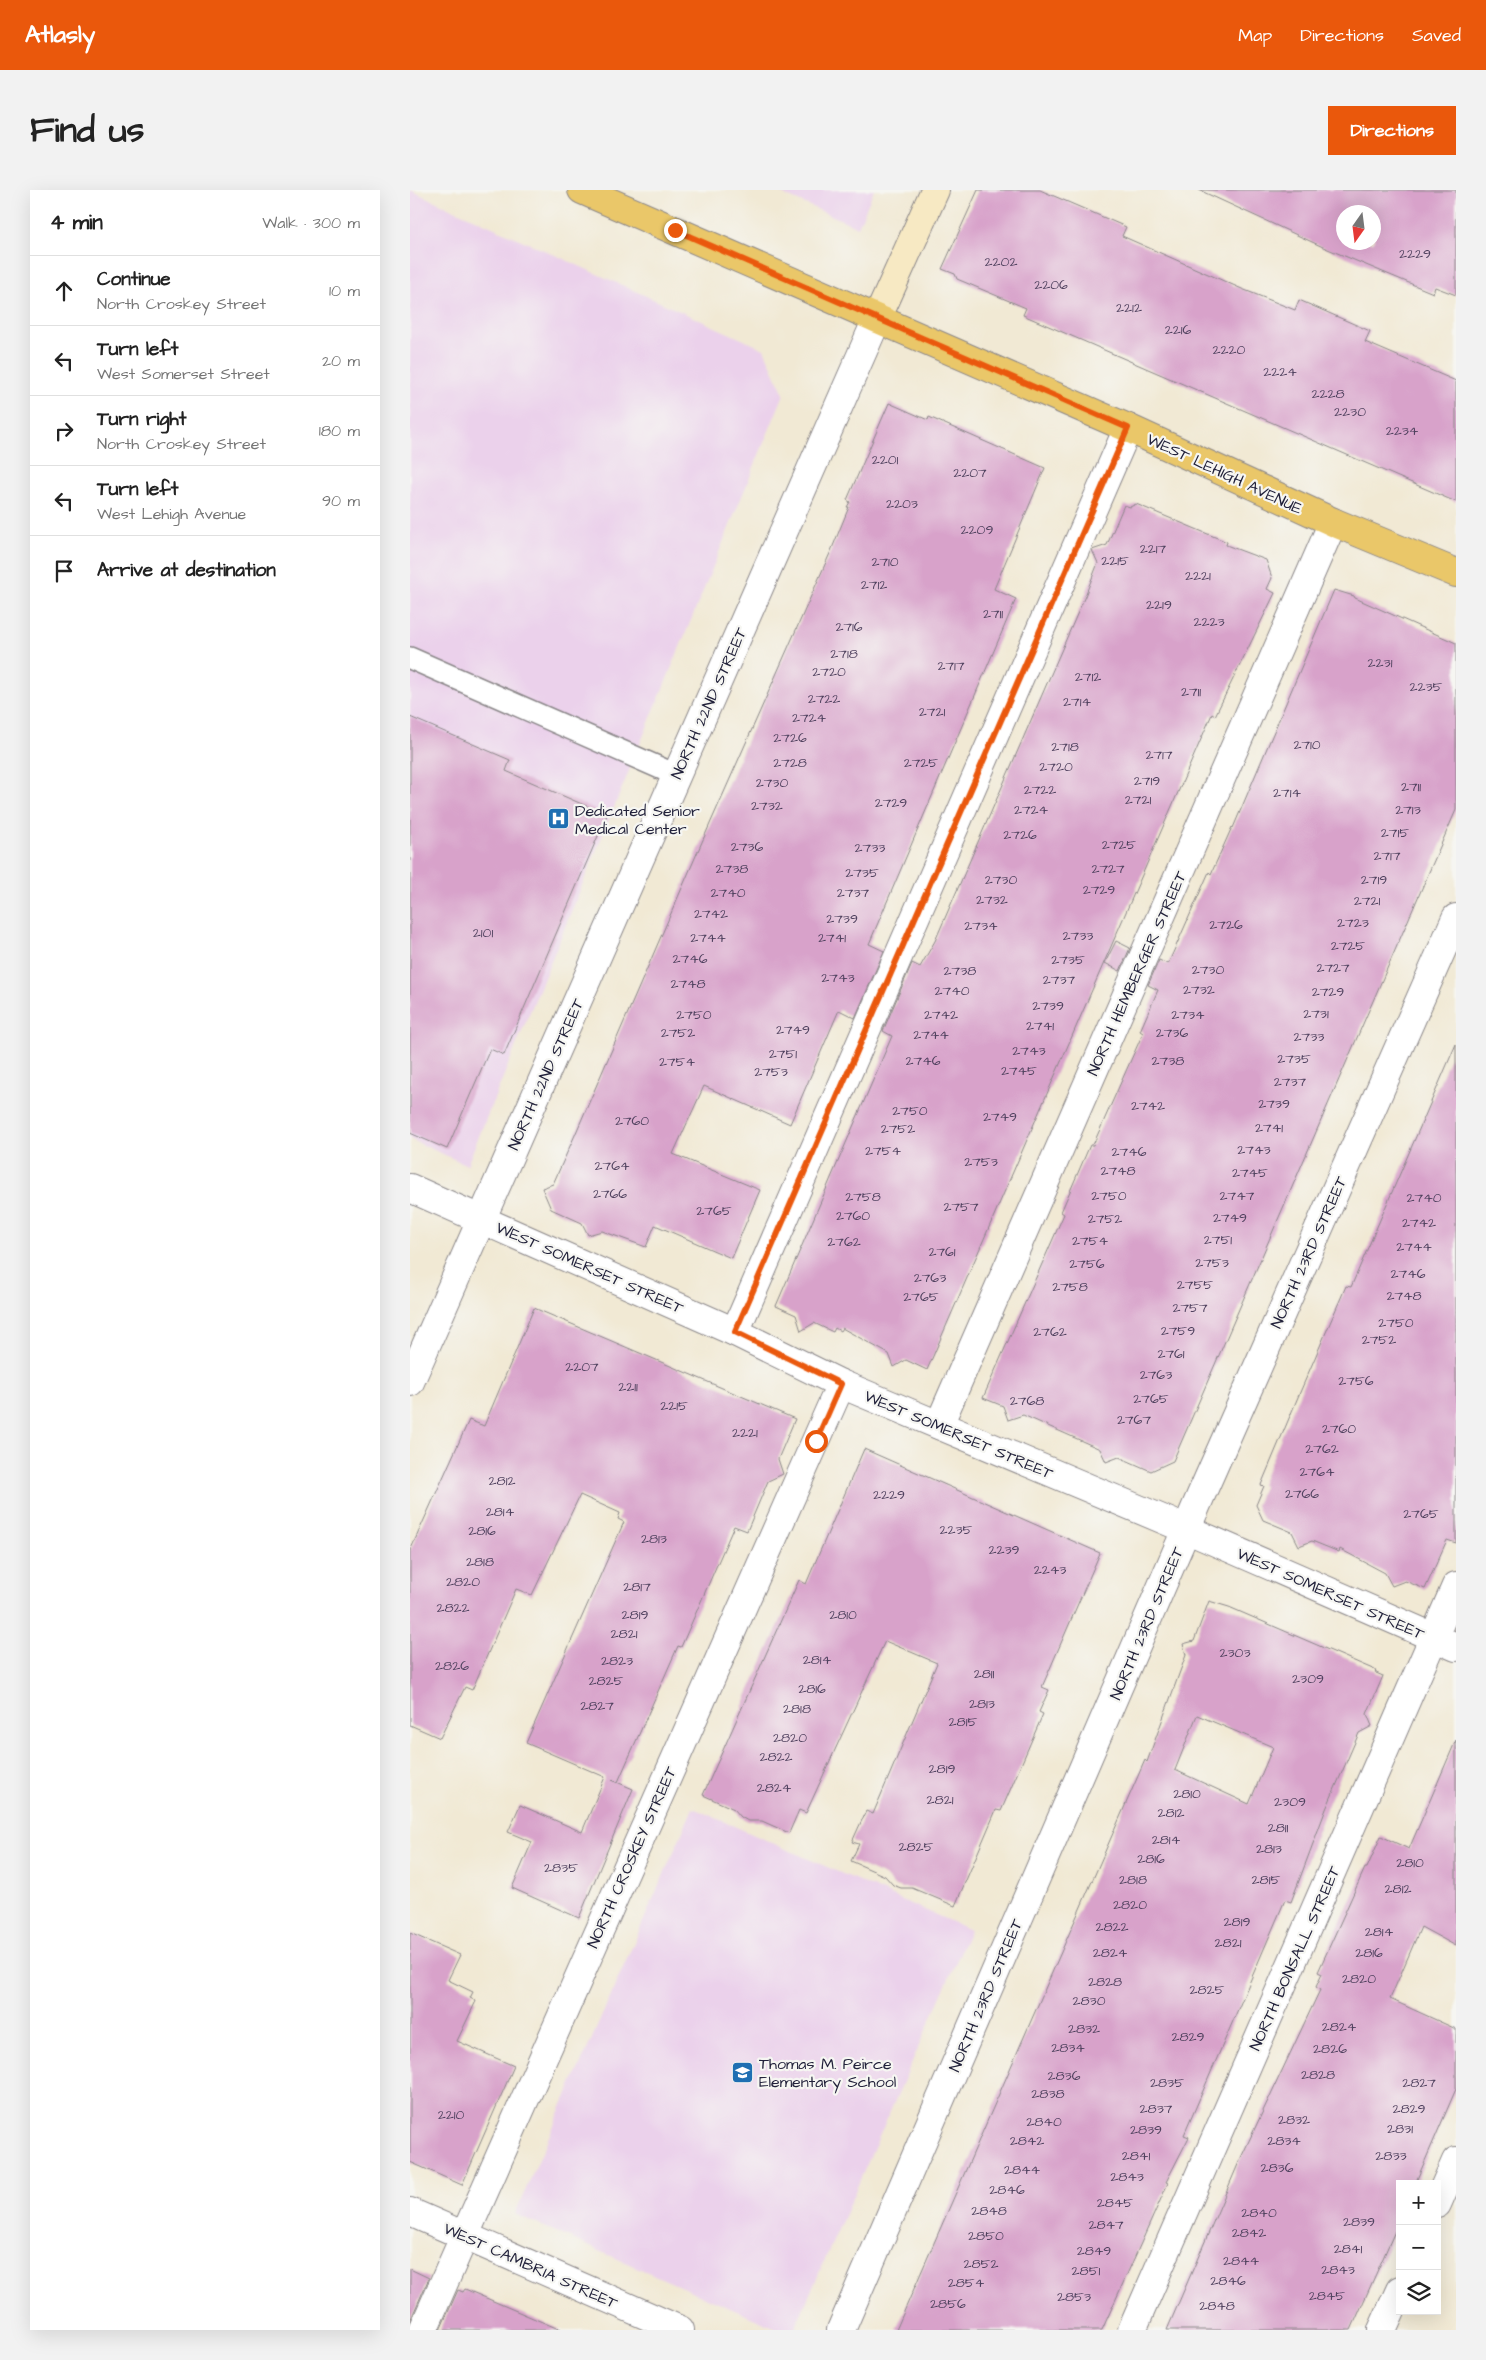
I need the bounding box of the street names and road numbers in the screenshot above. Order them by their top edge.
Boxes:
street label: WEST LEHIGH AVENUE [1143,428,1306,520]
street label: NORTH 22ND STREET [666,624,752,783]
street label: NORTH HEMBERGER STREET [1082,868,1192,1079]
street label: NORTH 22ND STREET [503,995,589,1154]
street label: NORTH 23RD STREET [1265,1173,1352,1332]
street label: WEST SOMERSET STREET [492,1217,687,1319]
street label: WEST SOMERSET STREET [861,1385,1056,1485]
street label: NORTH 23RD STREET [1105,1543,1189,1703]
street label: WEST SOMERSET STREET [1233,1543,1428,1645]
street label: NORTH CROSKEY STREET [582,1763,682,1952]
street label: NORTH BONSALL STREET [1244,1863,1346,2054]
street label: NORTH 23RD STREET [944,1915,1028,2075]
street label: WEST CAMBRIA STREET [440,2218,621,2314]

